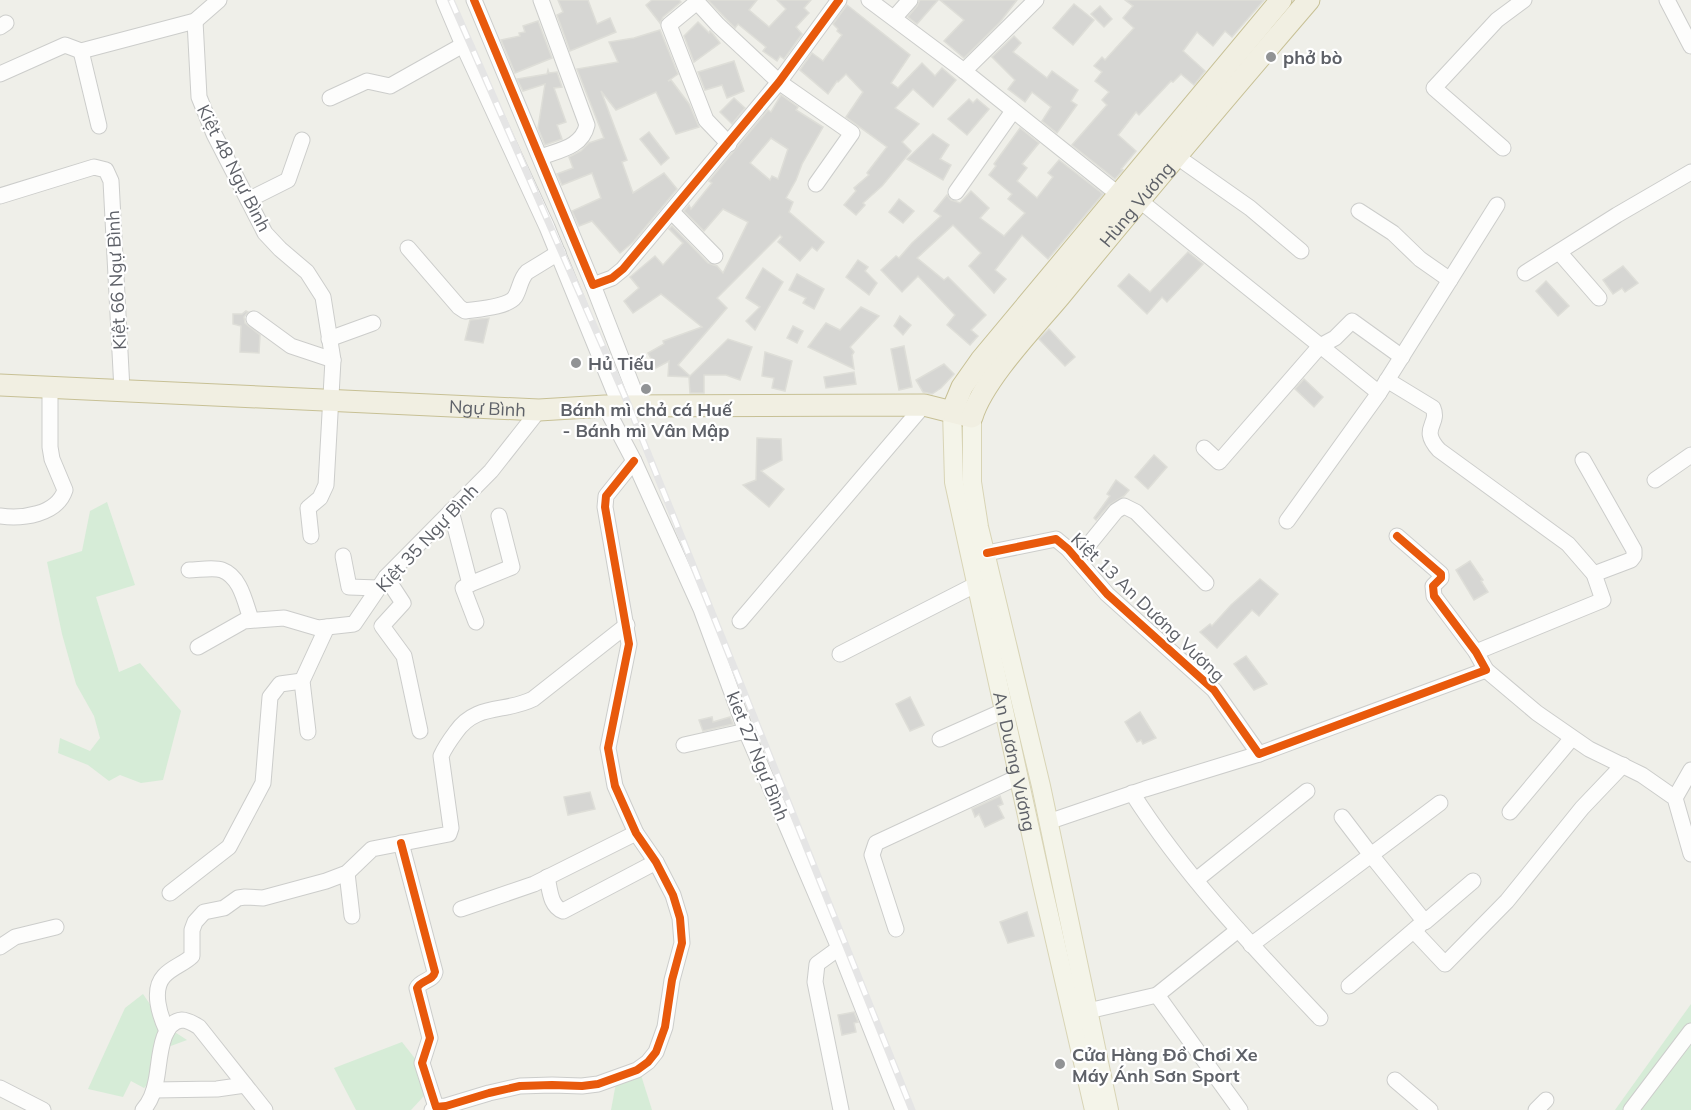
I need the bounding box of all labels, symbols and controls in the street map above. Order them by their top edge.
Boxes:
place label: phở bò [1283,46,1342,69]
marker: phở bò [1264,50,1278,64]
street label: Kiệt 48 Ngự Bình [192,101,276,235]
street label: Hùng Vương [1094,157,1178,251]
street label: Kiệt 66 Ngự Bình [101,210,131,350]
place label: Hủ Tiếu [588,352,654,375]
marker: Hủ Tiếu [569,356,583,370]
marker: Bánh mì chả cá Huế - Bánh mì Vân Mập [639,382,653,396]
street label: Ngự Bình [448,394,527,421]
place label: Bánh mì chả cá Huế - Bánh mì Vân Mập [560,398,733,442]
street label: Kiệt 35 Ngự Bình [371,479,483,597]
street label: Kiệt 13 An Dương Vương [1066,527,1230,687]
street label: kiet 27 Ngự Bình [722,688,794,824]
street label: An Dương Vương [989,689,1042,833]
place label: Cửa Hàng Đồ Chơi Xe Máy Ánh Sơn Sport [1072,1043,1258,1087]
marker: Cửa Hàng Đồ Chơi Xe Máy Ánh Sơn Sport [1053,1057,1067,1071]

